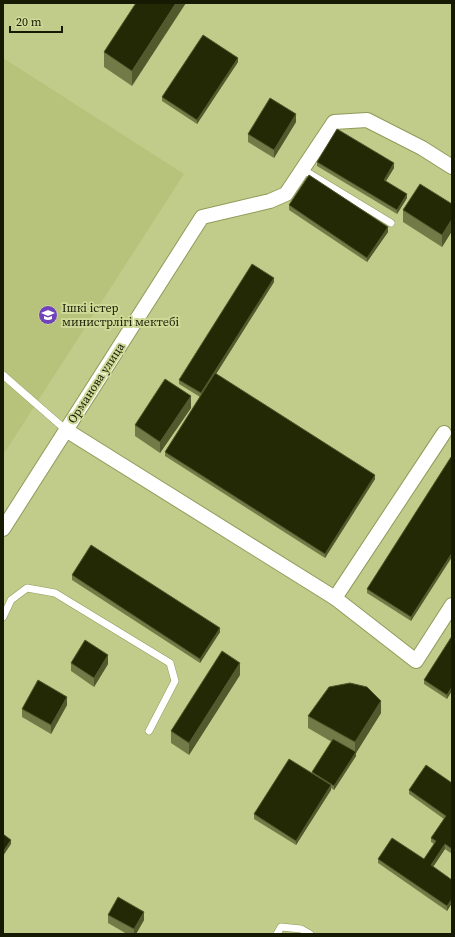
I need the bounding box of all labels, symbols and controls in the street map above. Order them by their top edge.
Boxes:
scale bar [10,8,62,34]
text: 20 m [16,14,42,30]
place label: Ішкі істер министрлігі мектебі [62,300,179,330]
school or university icon: Ішкі істер министрлігі мектебі [37,304,59,326]
street label: Орманова улица [64,339,129,427]

